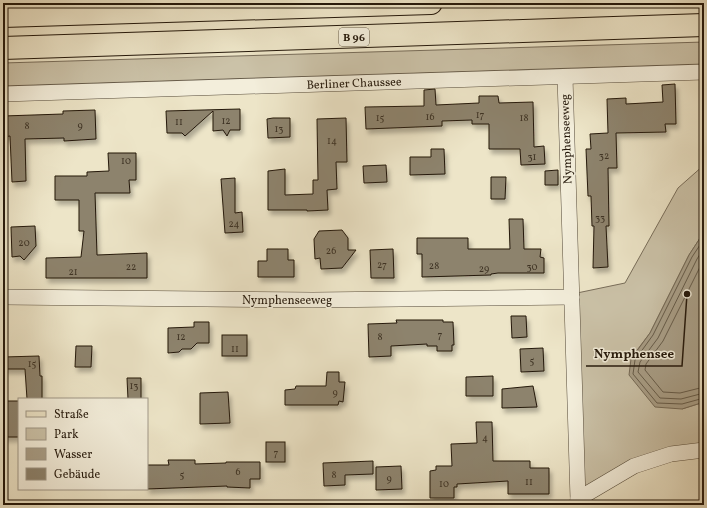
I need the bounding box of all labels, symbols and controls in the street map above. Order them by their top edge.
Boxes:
road number: B 96 [339,28,369,46]
street label: Berliner Chaussee [306,74,402,94]
street label: Nymphenseeweg [557,94,577,184]
house number: 17 [476,108,485,122]
house number: 16 [426,110,434,124]
house number: 15 [376,111,385,125]
house number: 18 [520,111,528,125]
house number: 12 [221,114,231,128]
house number: 11 [175,115,183,129]
house number: 8 [24,119,30,133]
house number: 9 [77,119,83,133]
house number: 13 [274,122,284,136]
house number: 14 [327,134,337,148]
house number: 32 [599,149,609,163]
house number: 31 [527,150,537,164]
house number: 10 [121,154,131,168]
house number: 33 [595,211,605,225]
house number: 24 [228,217,240,231]
house number: 20 [18,236,30,250]
house number: 26 [326,244,336,258]
house number: 27 [377,258,387,272]
house number: 28 [429,259,439,273]
house number: 22 [126,260,136,274]
house number: 30 [527,260,537,274]
house number: 29 [479,262,489,276]
house number: 21 [68,265,78,279]
street label: Nymphenseeweg [242,293,332,309]
house number: 7 [438,328,443,342]
house number: 12 [176,330,186,344]
house number: 8 [377,330,383,344]
callout: Nymphensee [586,341,682,366]
house number: 11 [231,342,239,356]
text: Nymphensee [594,346,674,364]
house number: 5 [530,354,535,368]
house number: 15 [28,357,37,371]
house number: 13 [129,379,139,393]
house number: 9 [332,386,338,400]
legend [18,398,148,490]
text: Straße [54,407,89,423]
text: Park [54,427,79,443]
house number: 4 [482,431,488,445]
house number: 7 [274,446,279,460]
text: Wasser [54,447,92,463]
house number: 6 [235,465,241,479]
text: Gebäude [54,467,101,483]
house number: 5 [180,468,185,482]
house number: 8 [331,468,337,482]
house number: 9 [386,472,392,486]
house number: 11 [525,475,533,489]
house number: 10 [439,477,449,491]

